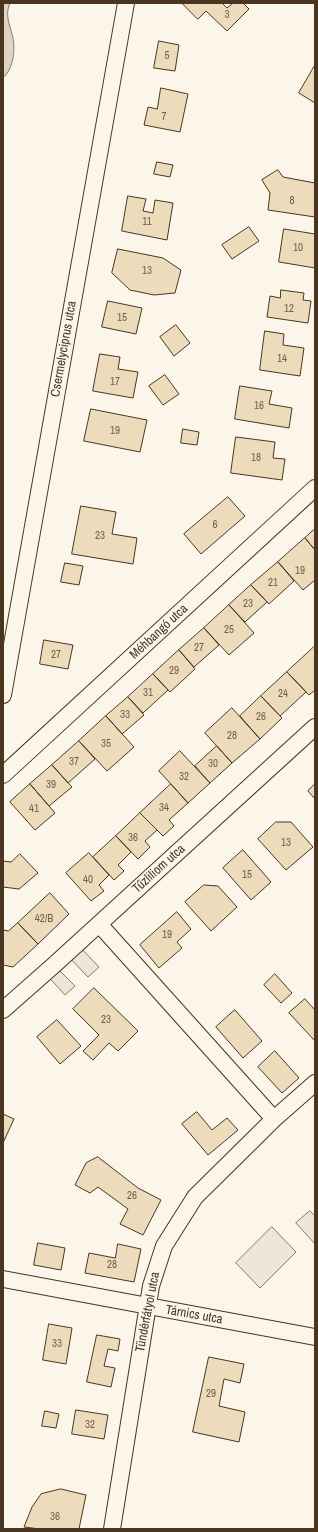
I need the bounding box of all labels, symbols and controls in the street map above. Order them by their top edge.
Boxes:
house number: 3 [224,8,230,22]
house number: 5 [164,49,170,63]
house number: 7 [161,110,167,124]
house number: 8 [289,194,295,208]
house number: 11 [142,215,152,229]
house number: 10 [293,241,303,255]
house number: 13 [142,264,152,278]
street label: Csermelyciprus utca [48,300,80,398]
house number: 12 [284,302,294,316]
house number: 15 [117,311,127,325]
house number: 14 [277,352,287,366]
house number: 17 [110,375,120,389]
house number: 16 [254,399,264,413]
house number: 19 [110,424,120,438]
house number: 18 [251,451,261,465]
house number: 6 [212,518,218,532]
house number: 23 [95,529,105,543]
house number: 19 [295,564,305,578]
house number: 21 [268,576,278,590]
house number: 23 [243,597,253,611]
street label: Méhbangó utca [127,601,191,663]
house number: 25 [224,623,234,637]
house number: 27 [194,641,204,655]
house number: 27 [51,648,61,662]
house number: 29 [169,664,179,678]
house number: 31 [143,686,153,700]
house number: 24 [278,687,288,701]
house number: 33 [120,708,130,722]
house number: 26 [256,710,266,724]
house number: 28 [227,729,237,743]
house number: 35 [101,737,111,751]
house number: 37 [69,755,79,769]
house number: 30 [208,757,218,771]
house number: 32 [179,770,189,784]
house number: 39 [46,778,56,792]
house number: 34 [159,801,169,815]
house number: 41 [29,802,39,816]
house number: 36 [128,831,138,845]
house number: 13 [281,836,291,850]
street label: Tűzliliom utca [129,841,189,897]
house number: 15 [242,868,252,882]
house number: 40 [83,873,93,887]
house number: 42/B [35,912,53,926]
house number: 19 [162,928,172,942]
house number: 23 [101,1013,111,1027]
house number: 26 [127,1189,137,1203]
house number: 28 [107,1258,117,1272]
street label: Tündérfátyol utca [133,1271,163,1353]
street label: Tárnics utca [164,1302,224,1328]
house number: 33 [52,1337,62,1351]
house number: 29 [206,1387,216,1401]
house number: 32 [85,1418,95,1432]
house number: 36 [50,1510,60,1524]

